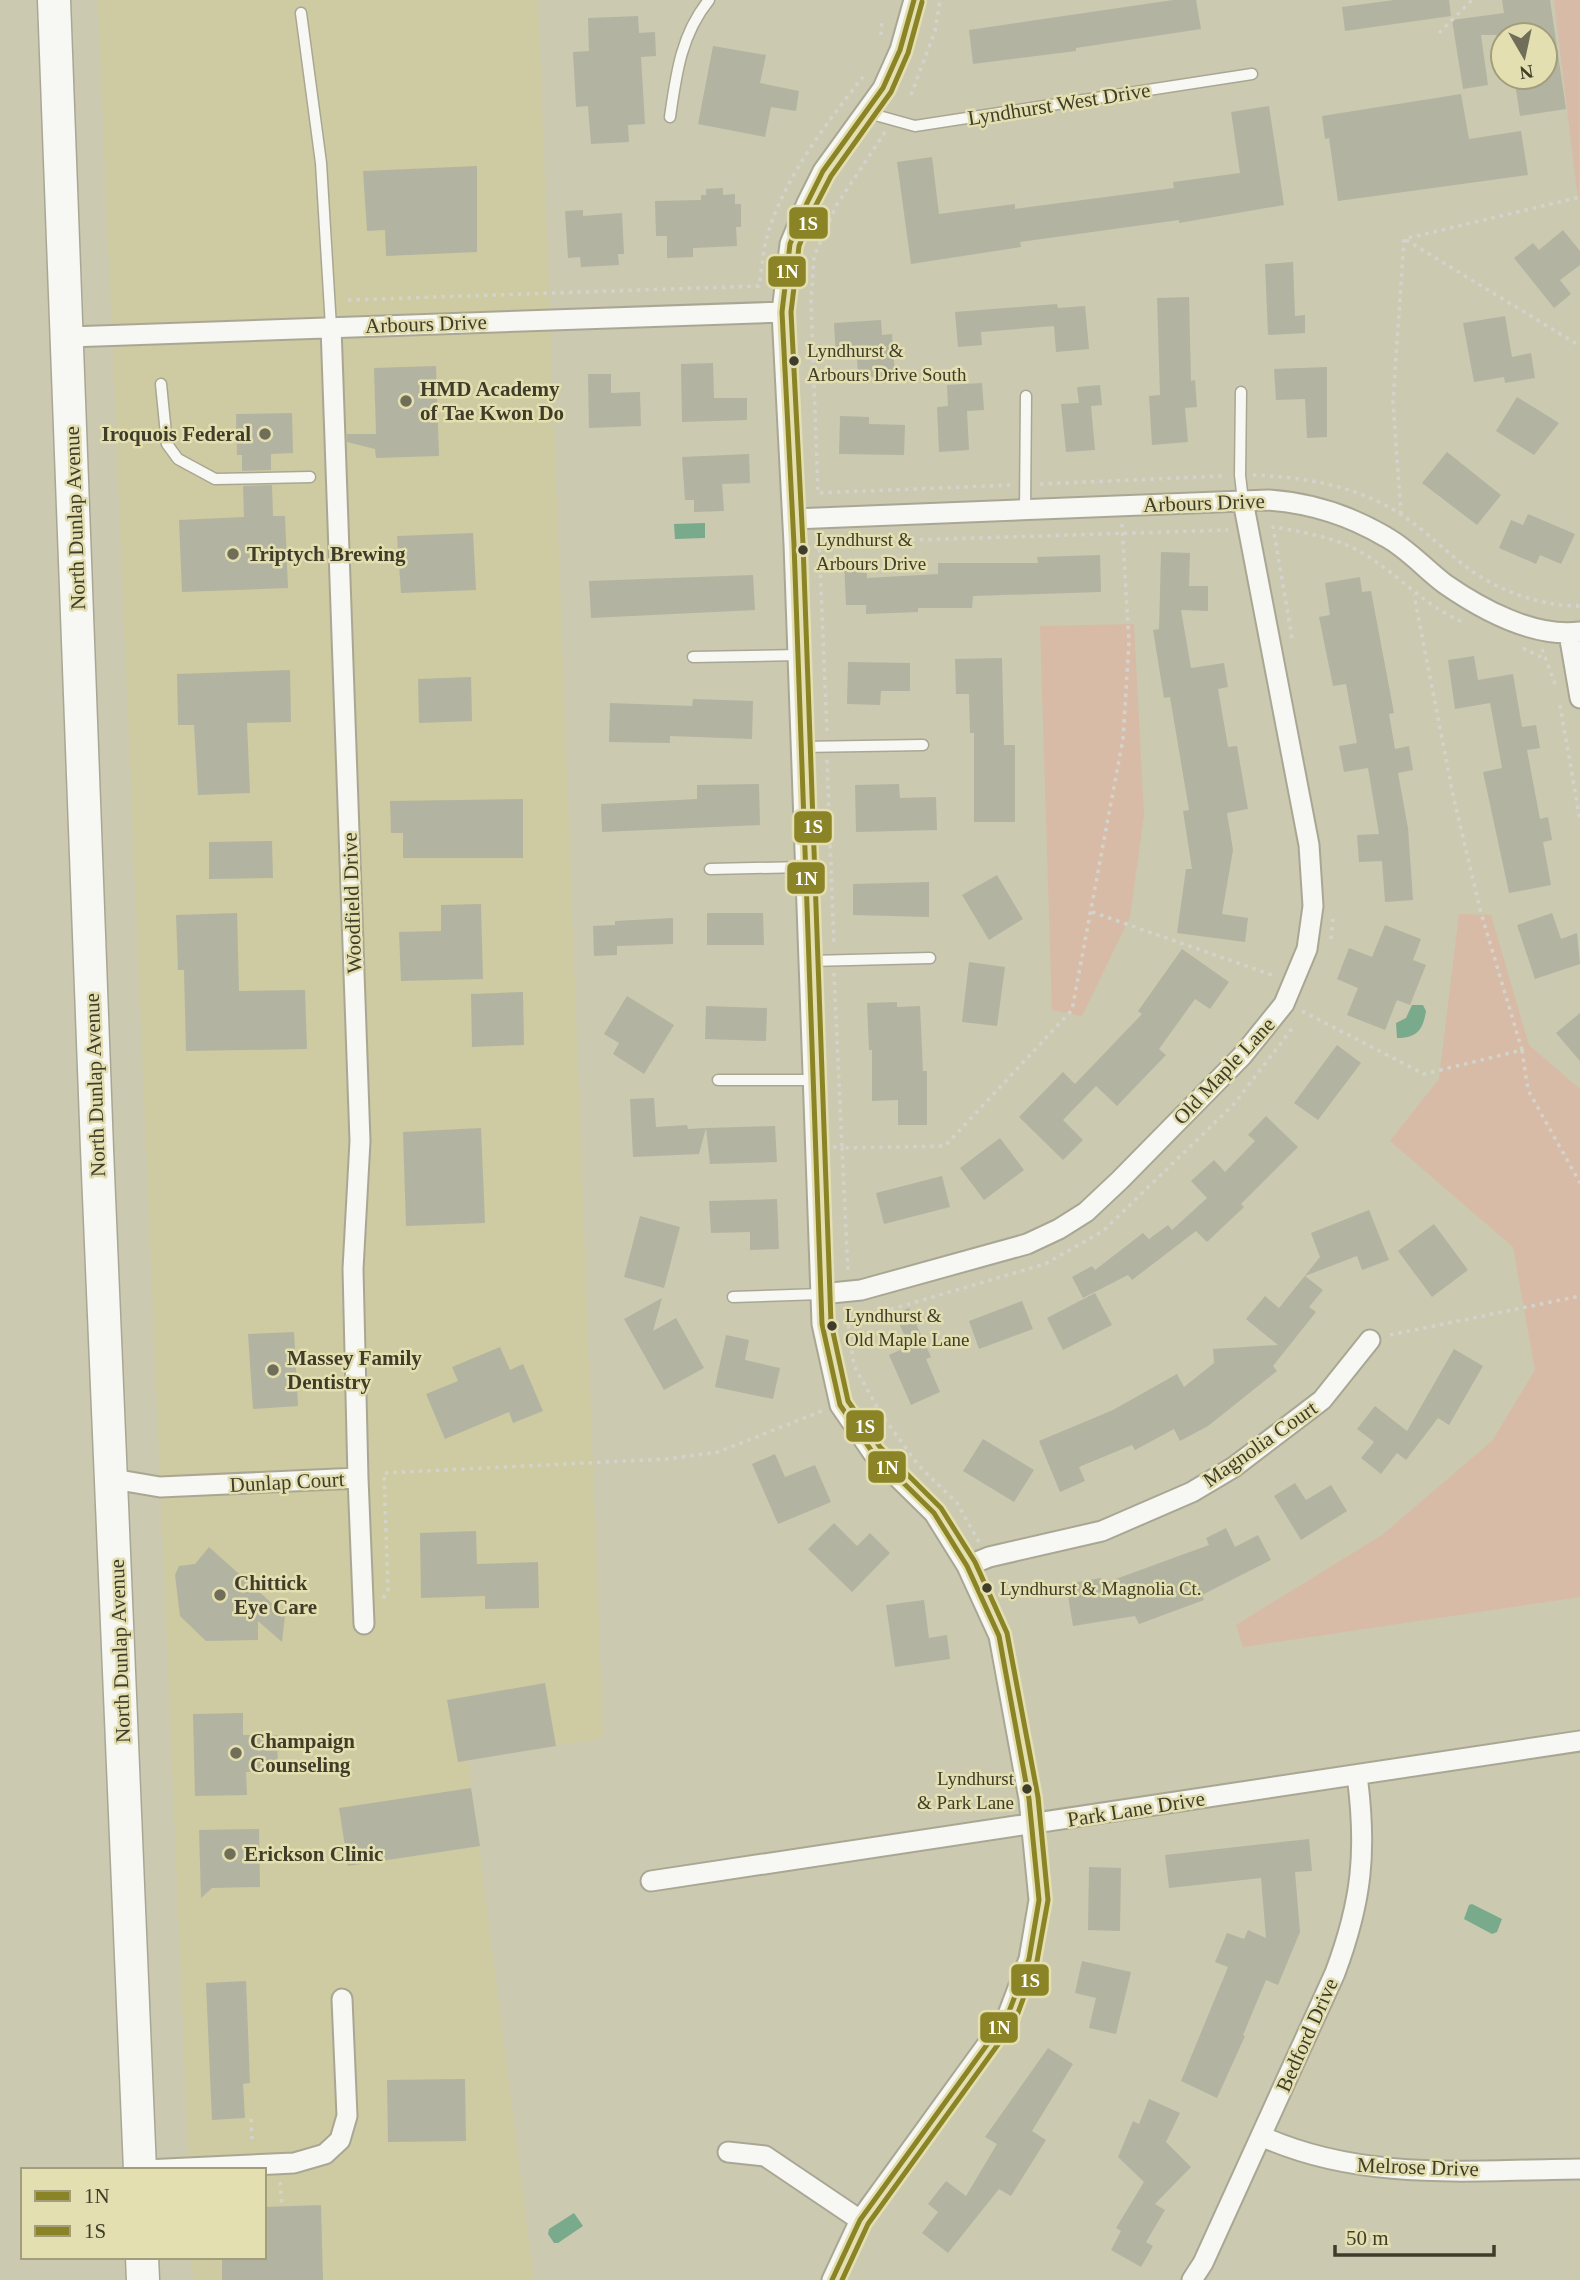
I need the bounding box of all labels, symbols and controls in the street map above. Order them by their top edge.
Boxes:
north arrow [1489,21,1559,91]
text: N [1518,61,1535,84]
street label: Lyndhurst West Drive [966,78,1152,130]
line badge: 1S [788,206,829,240]
text: 1S [798,213,818,234]
line badge: 1N [767,255,807,288]
text: 1N [775,261,799,282]
street label: Arbours Drive [365,310,487,338]
place label: Lyndhurst & Arbours Drive South [807,340,967,385]
marker: Lyndhurst & Arbours Drive South [787,354,801,368]
place label: HMD Academy of Tae Kwon Do [420,377,564,425]
marker: HMD Academy of Tae Kwon Do [398,393,414,409]
place label: Iroquois Federal [101,422,251,446]
street label: North Dunlap Avenue [60,426,90,610]
marker: Iroquois Federal [257,426,273,442]
street label: Arbours Drive [1143,489,1265,517]
place label: Lyndhurst & Arbours Drive [816,529,926,574]
place label: Triptych Brewing [247,542,406,566]
marker: Lyndhurst & Arbours Drive [796,543,810,557]
marker: Triptych Brewing [225,546,241,562]
line badge: 1S [793,810,833,844]
text: 1S [803,816,823,837]
street label: Woodfield Drive [338,832,366,974]
line badge: 1N [786,861,826,895]
text: 1N [794,868,818,889]
street label: North Dunlap Avenue [80,993,110,1177]
street label: Old Maple Lane [1168,1012,1280,1130]
place label: Lyndhurst & Old Maple Lane [845,1305,970,1350]
marker: Lyndhurst & Old Maple Lane [825,1319,839,1333]
place label: Massey Family Dentistry [287,1346,422,1394]
marker: Massey Family Dentistry [265,1362,281,1378]
street label: Magnolia Court [1198,1396,1322,1492]
line badge: 1S [845,1409,885,1443]
text: 1S [855,1416,875,1437]
line badge: 1N [867,1450,907,1484]
text: 1N [875,1457,899,1478]
street label: Dunlap Court [229,1467,345,1497]
street label: North Dunlap Avenue [105,1559,135,1743]
place label: Chittick Eye Care [234,1571,317,1619]
place label: Lyndhurst & Magnolia Ct. [1000,1578,1202,1599]
marker: Lyndhurst & Magnolia Ct. [980,1581,994,1595]
marker: Chittick Eye Care [212,1587,228,1603]
place label: Champaign Counseling [250,1729,355,1777]
marker: Champaign Counseling [228,1745,244,1761]
place label: Lyndhurst & Park Lane [917,1768,1015,1813]
marker: Lyndhurst & Park Lane [1020,1782,1034,1796]
street label: Park Lane Drive [1066,1786,1206,1832]
place label: Erickson Clinic [244,1842,383,1866]
marker: Erickson Clinic [222,1846,238,1862]
line badge: 1S [1010,1963,1050,1997]
text: 1S [1020,1970,1040,1991]
street label: Bedford Drive [1271,1974,1343,2096]
line badge: 1N [979,2011,1019,2044]
text: 1N [987,2017,1011,2038]
street label: Melrose Drive [1357,2153,1479,2181]
legend [21,2168,266,2259]
text: 1N [84,2184,110,2208]
scale bar [1335,2214,1494,2258]
text: 1S [84,2219,106,2243]
text: 50 m [1346,2226,1389,2250]

